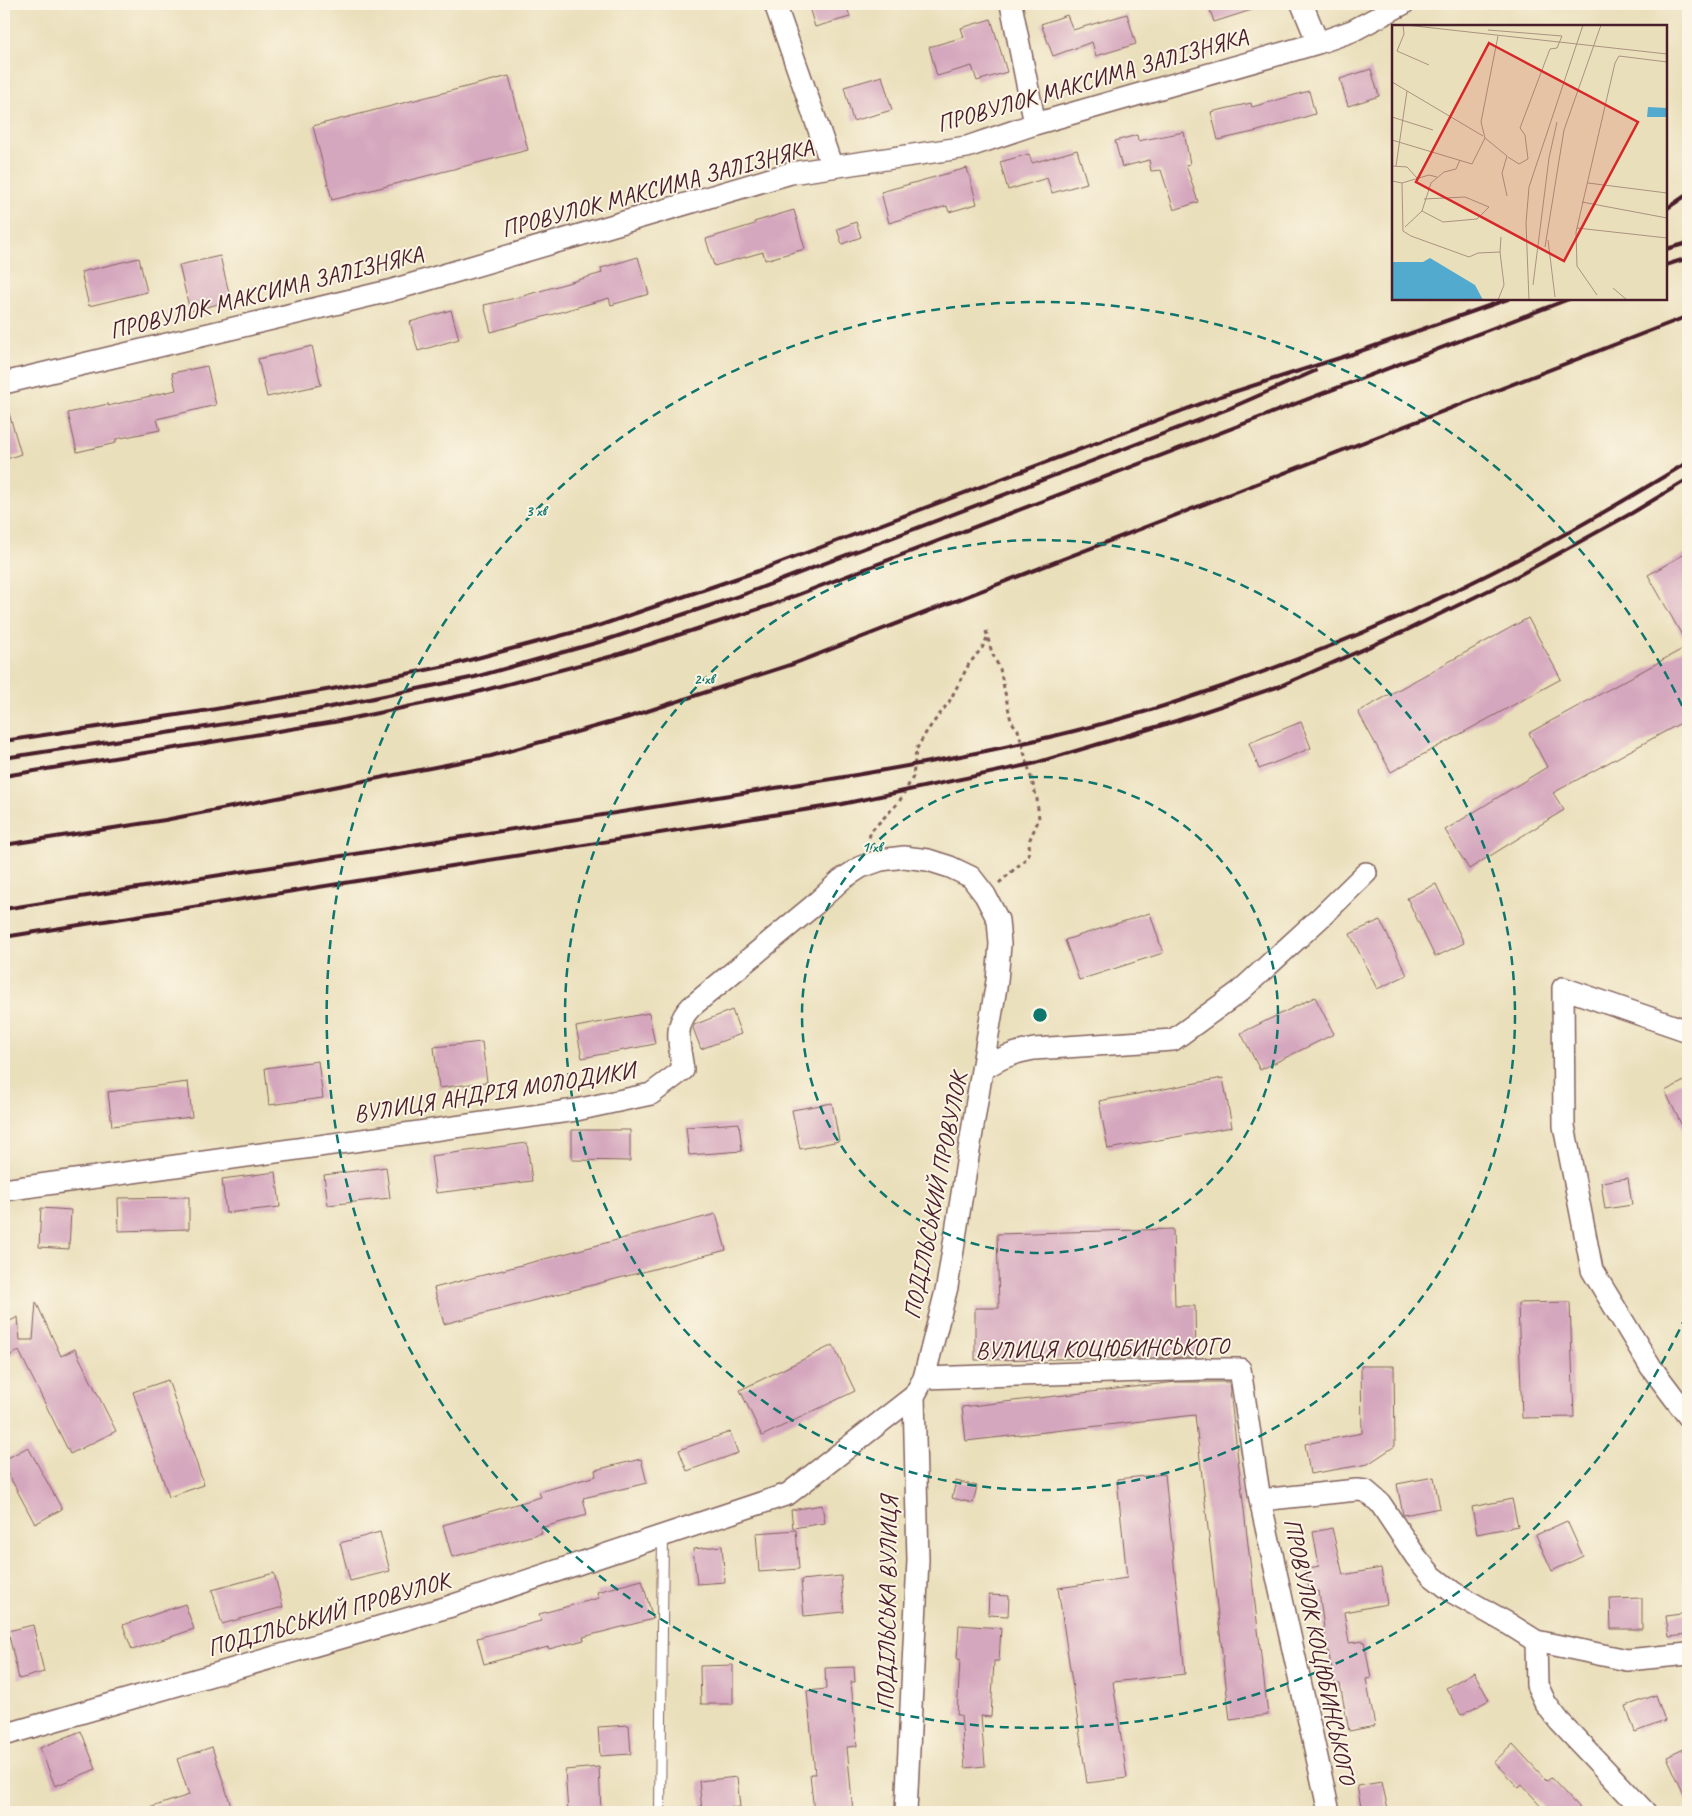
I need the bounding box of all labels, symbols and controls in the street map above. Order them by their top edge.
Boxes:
street label: ПРОВУЛОК МАКСИМА ЗАЛІЗНЯКА [933,21,1252,139]
inset map [1392,25,1667,300]
street label: ПРОВУЛОК МАКСИМА ЗАЛІЗНЯКА [498,132,817,244]
street label: ПРОВУЛОК МАКСИМА ЗАЛІЗНЯКА [106,238,427,345]
text: 3 хв [526,502,549,521]
text: 2 хв [694,670,717,689]
text: 1 хв [862,838,885,857]
centre of rings [1031,1006,1049,1024]
street label: ВУЛИЦЯ АНДРІЯ МОЛОДИКИ [351,1054,641,1129]
street label: ПОДІЛЬСЬКИЙ ПРОВУЛОК [896,1066,974,1322]
street label: ВУЛИЦЯ КОЦЮБИНСЬКОГО [975,1331,1231,1365]
street label: ПОДІЛЬСЬКА ВУЛИЦЯ [870,1492,904,1710]
street label: ПРОВУЛОК КОЦЮБИНСЬКОГО [1277,1515,1363,1789]
street label: ПОДІЛЬСЬКИЙ ПРОВУЛОК [204,1564,456,1663]

